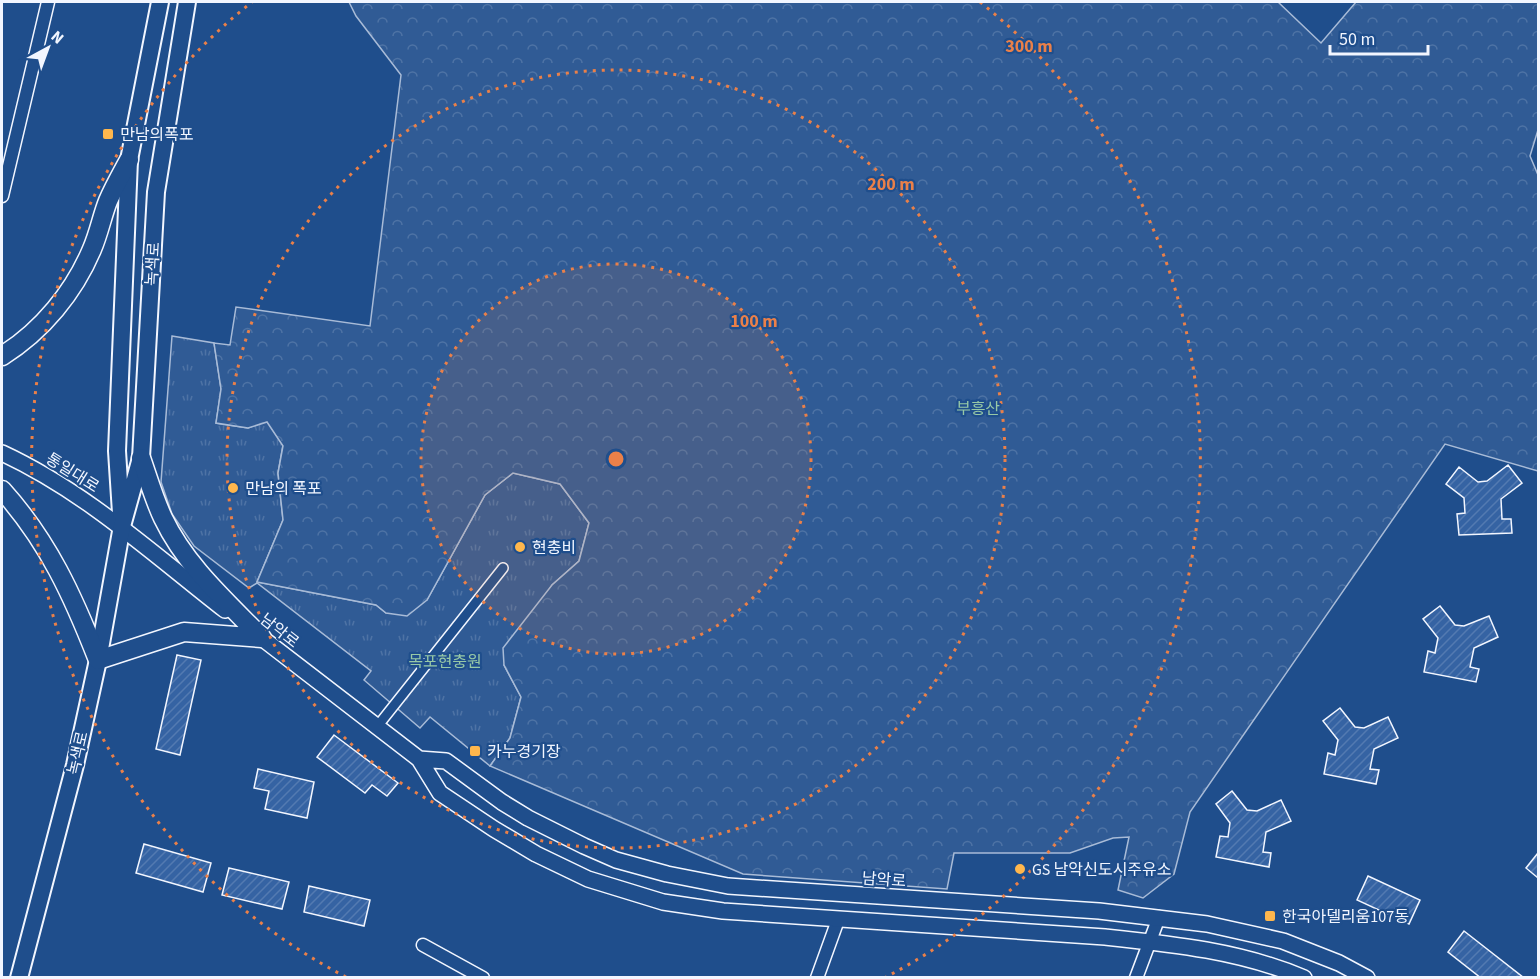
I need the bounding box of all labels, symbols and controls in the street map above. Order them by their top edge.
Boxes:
north arrow [18,18,78,78]
scale bar [1330,18,1428,56]
text: N [46,26,68,49]
text: 50 m [1339,27,1375,52]
text: 300 m [1005,34,1053,59]
place label: 만남의폭포 [120,124,194,146]
marker: 만남의폭포 [101,127,115,141]
text: 200 m [867,172,915,197]
street label: 녹색로 [141,241,165,287]
text: 100 m [730,309,778,334]
park label: 부흥산 [956,398,1000,420]
street label: 통일대로 [42,448,103,498]
centre of rings [606,449,626,469]
place label: 만남의 폭포 [245,478,322,500]
marker: 만남의 폭포 [226,481,240,495]
place label: 현충비 [532,537,576,559]
marker: 현충비 [513,540,527,554]
street label: 남악로 [255,609,304,653]
park label: 목포현충원 [408,651,482,673]
street label: 녹색로 [62,729,94,777]
place label: 카누경기장 [487,741,561,763]
marker: 카누경기장 [468,744,482,758]
place label: GS 남악신도시주유소 [1032,859,1171,881]
marker: GS 남악신도시주유소 [1013,862,1027,876]
street label: 남악로 [861,867,907,893]
place label: 한국아델리움107동 [1282,906,1409,928]
marker: 한국아델리움107동 [1263,909,1277,923]

